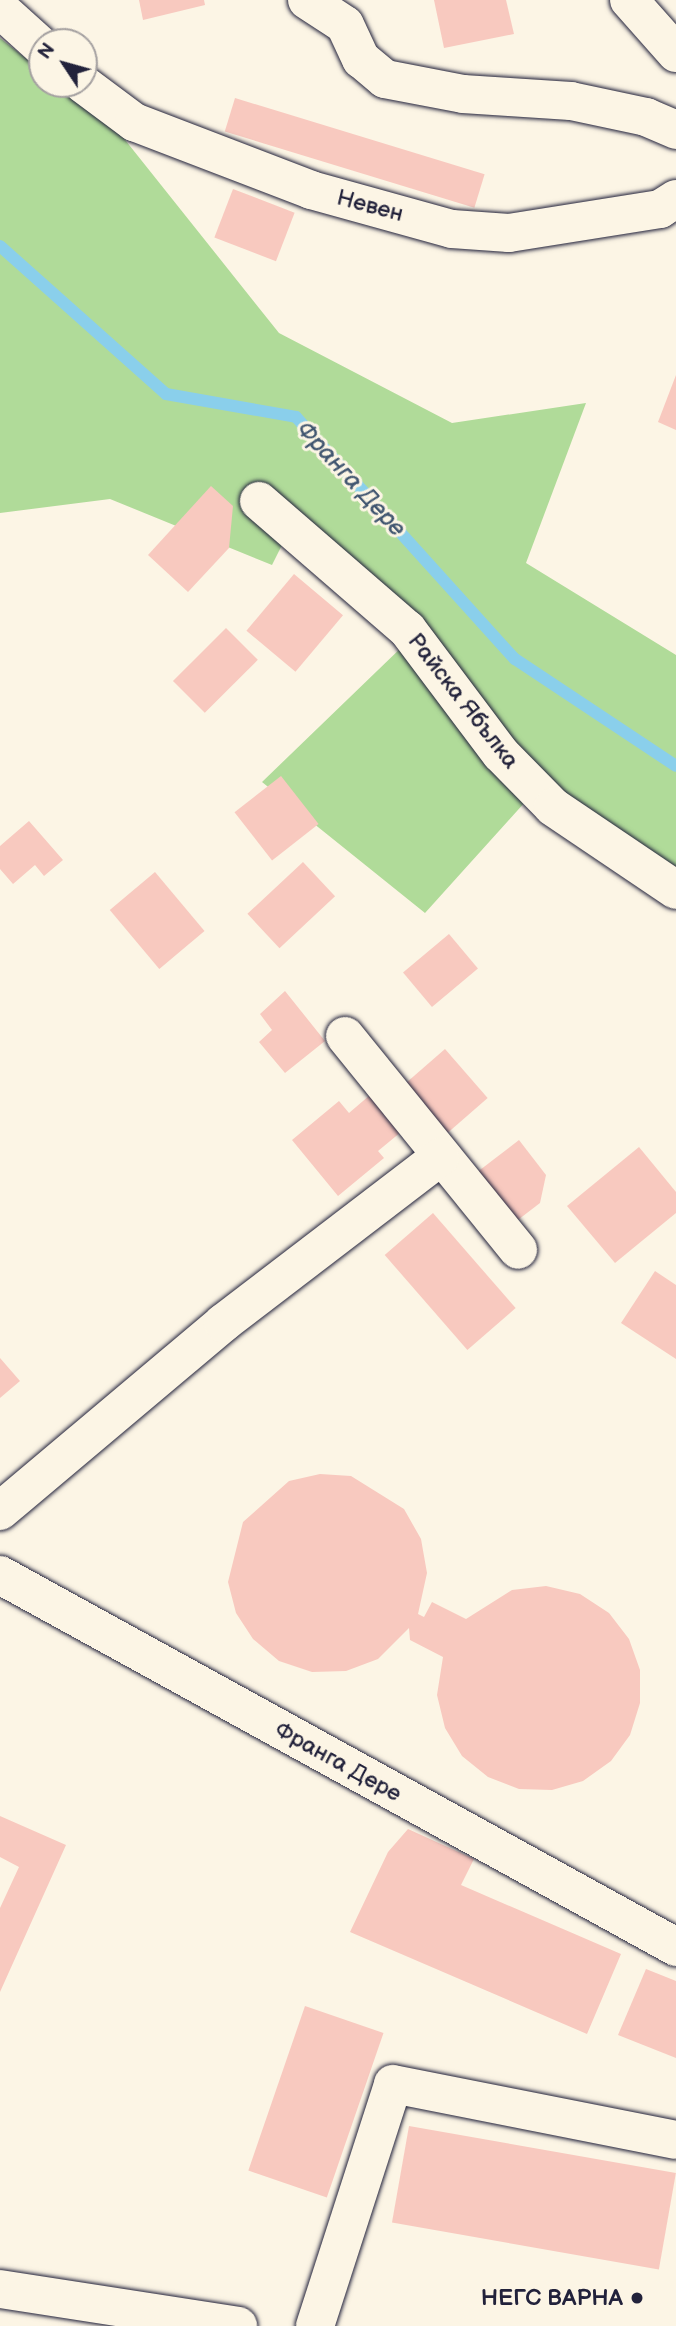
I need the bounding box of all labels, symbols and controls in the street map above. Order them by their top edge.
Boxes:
north arrow [28,28,98,98]
text: N [34,39,61,64]
street label: Невен [334,184,406,228]
water label: Франга Дере [290,415,412,543]
street label: Райска Ябълка [402,628,524,774]
street label: Франга Дере [270,1716,406,1808]
place label: НЕГС ВАРНА [481,2284,623,2312]
marker: НЕГС ВАРНА [629,2290,645,2306]

